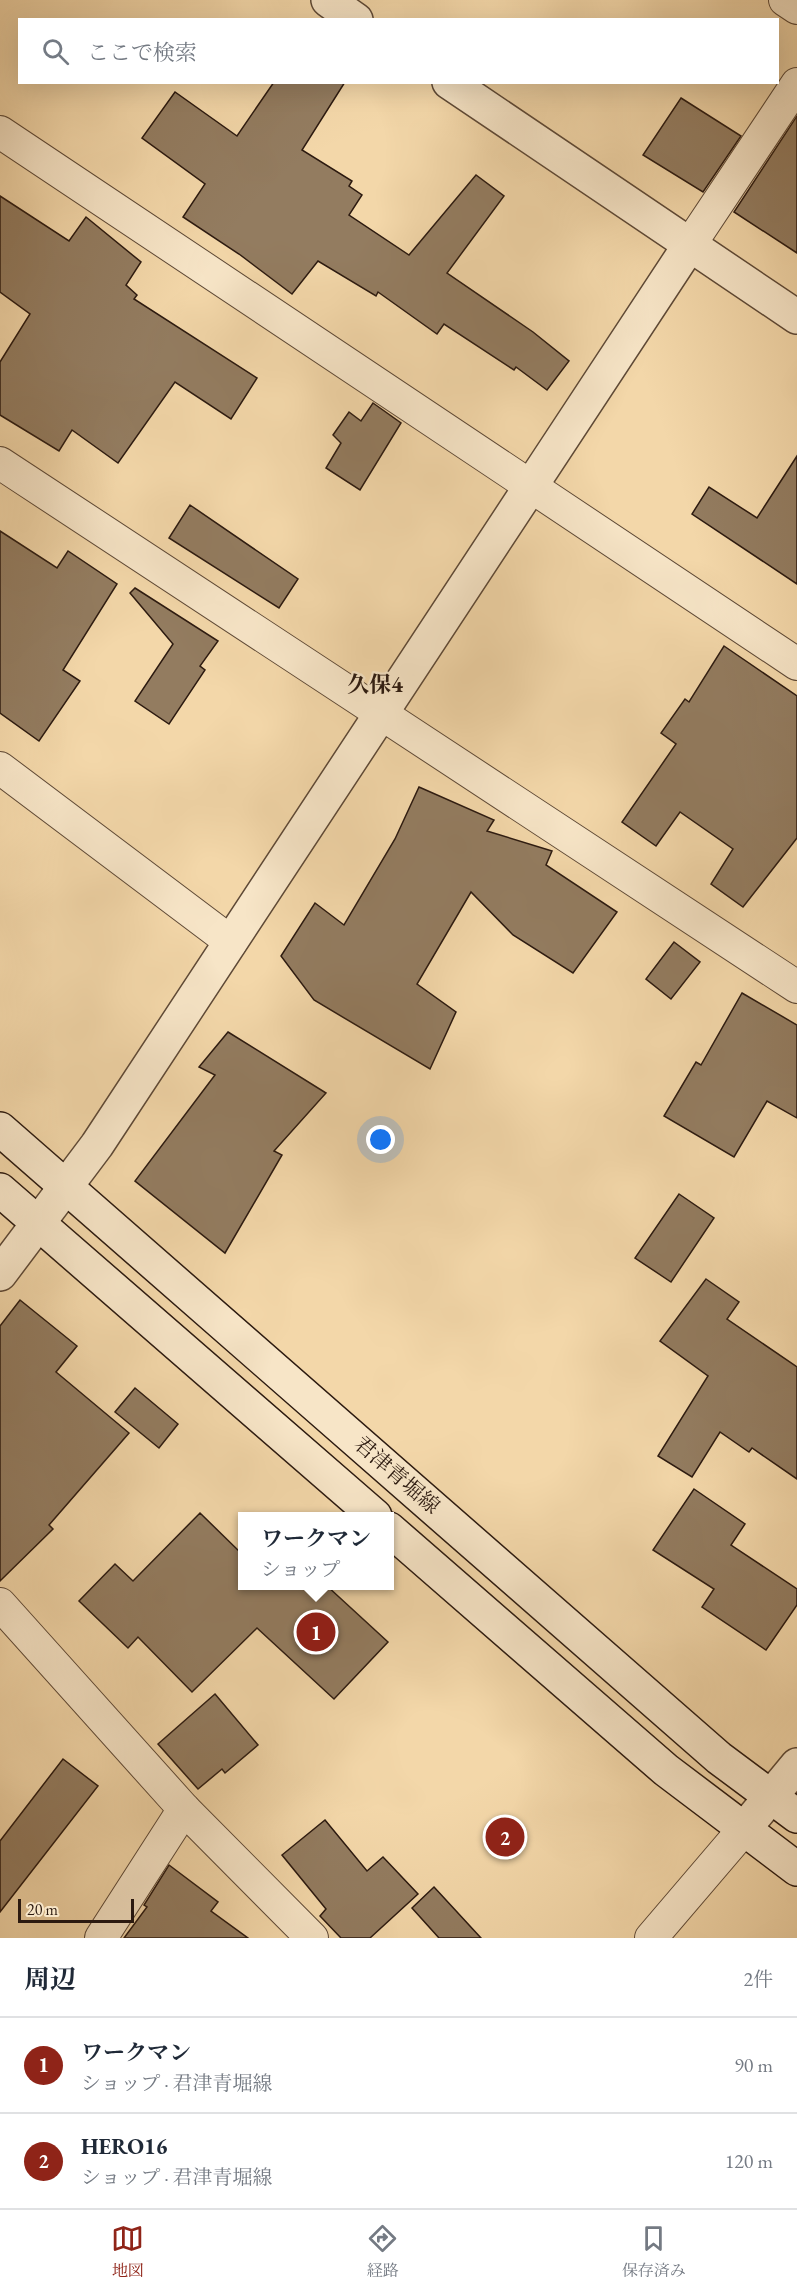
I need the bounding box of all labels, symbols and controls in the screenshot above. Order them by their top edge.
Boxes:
search box [18,18,779,84]
icon: search [39,35,72,68]
text: ここで検索 [87,38,197,67]
district label: 久保4 [347,670,403,699]
your location [366,1125,395,1154]
street label: 君津青堀線 [349,1430,446,1519]
popup [238,1512,394,1590]
text: ワークマン [261,1524,371,1553]
text: ショップ [261,1556,341,1582]
pin: 1 [296,1610,336,1654]
pin: 2 [486,1814,524,1860]
scale bar [18,1896,134,1924]
text: 20 m [27,1899,58,1920]
text: 周辺 [24,1962,76,1996]
text: 2件 [743,1966,773,1992]
text: ワークマン [81,2038,191,2067]
text: 1 [38,2052,49,2078]
text: 90 m [734,2052,773,2078]
text: ショップ · 君津青堀線 [81,2070,273,2096]
text: HERO16 [81,2132,167,2161]
text: 2 [38,2148,49,2174]
text: 120 m [725,2148,773,2174]
text: ショップ · 君津青堀線 [81,2164,273,2190]
tab: 地図 [111,2222,144,2281]
tab: 経路 [366,2222,399,2281]
tab: 保存済み [622,2222,686,2281]

